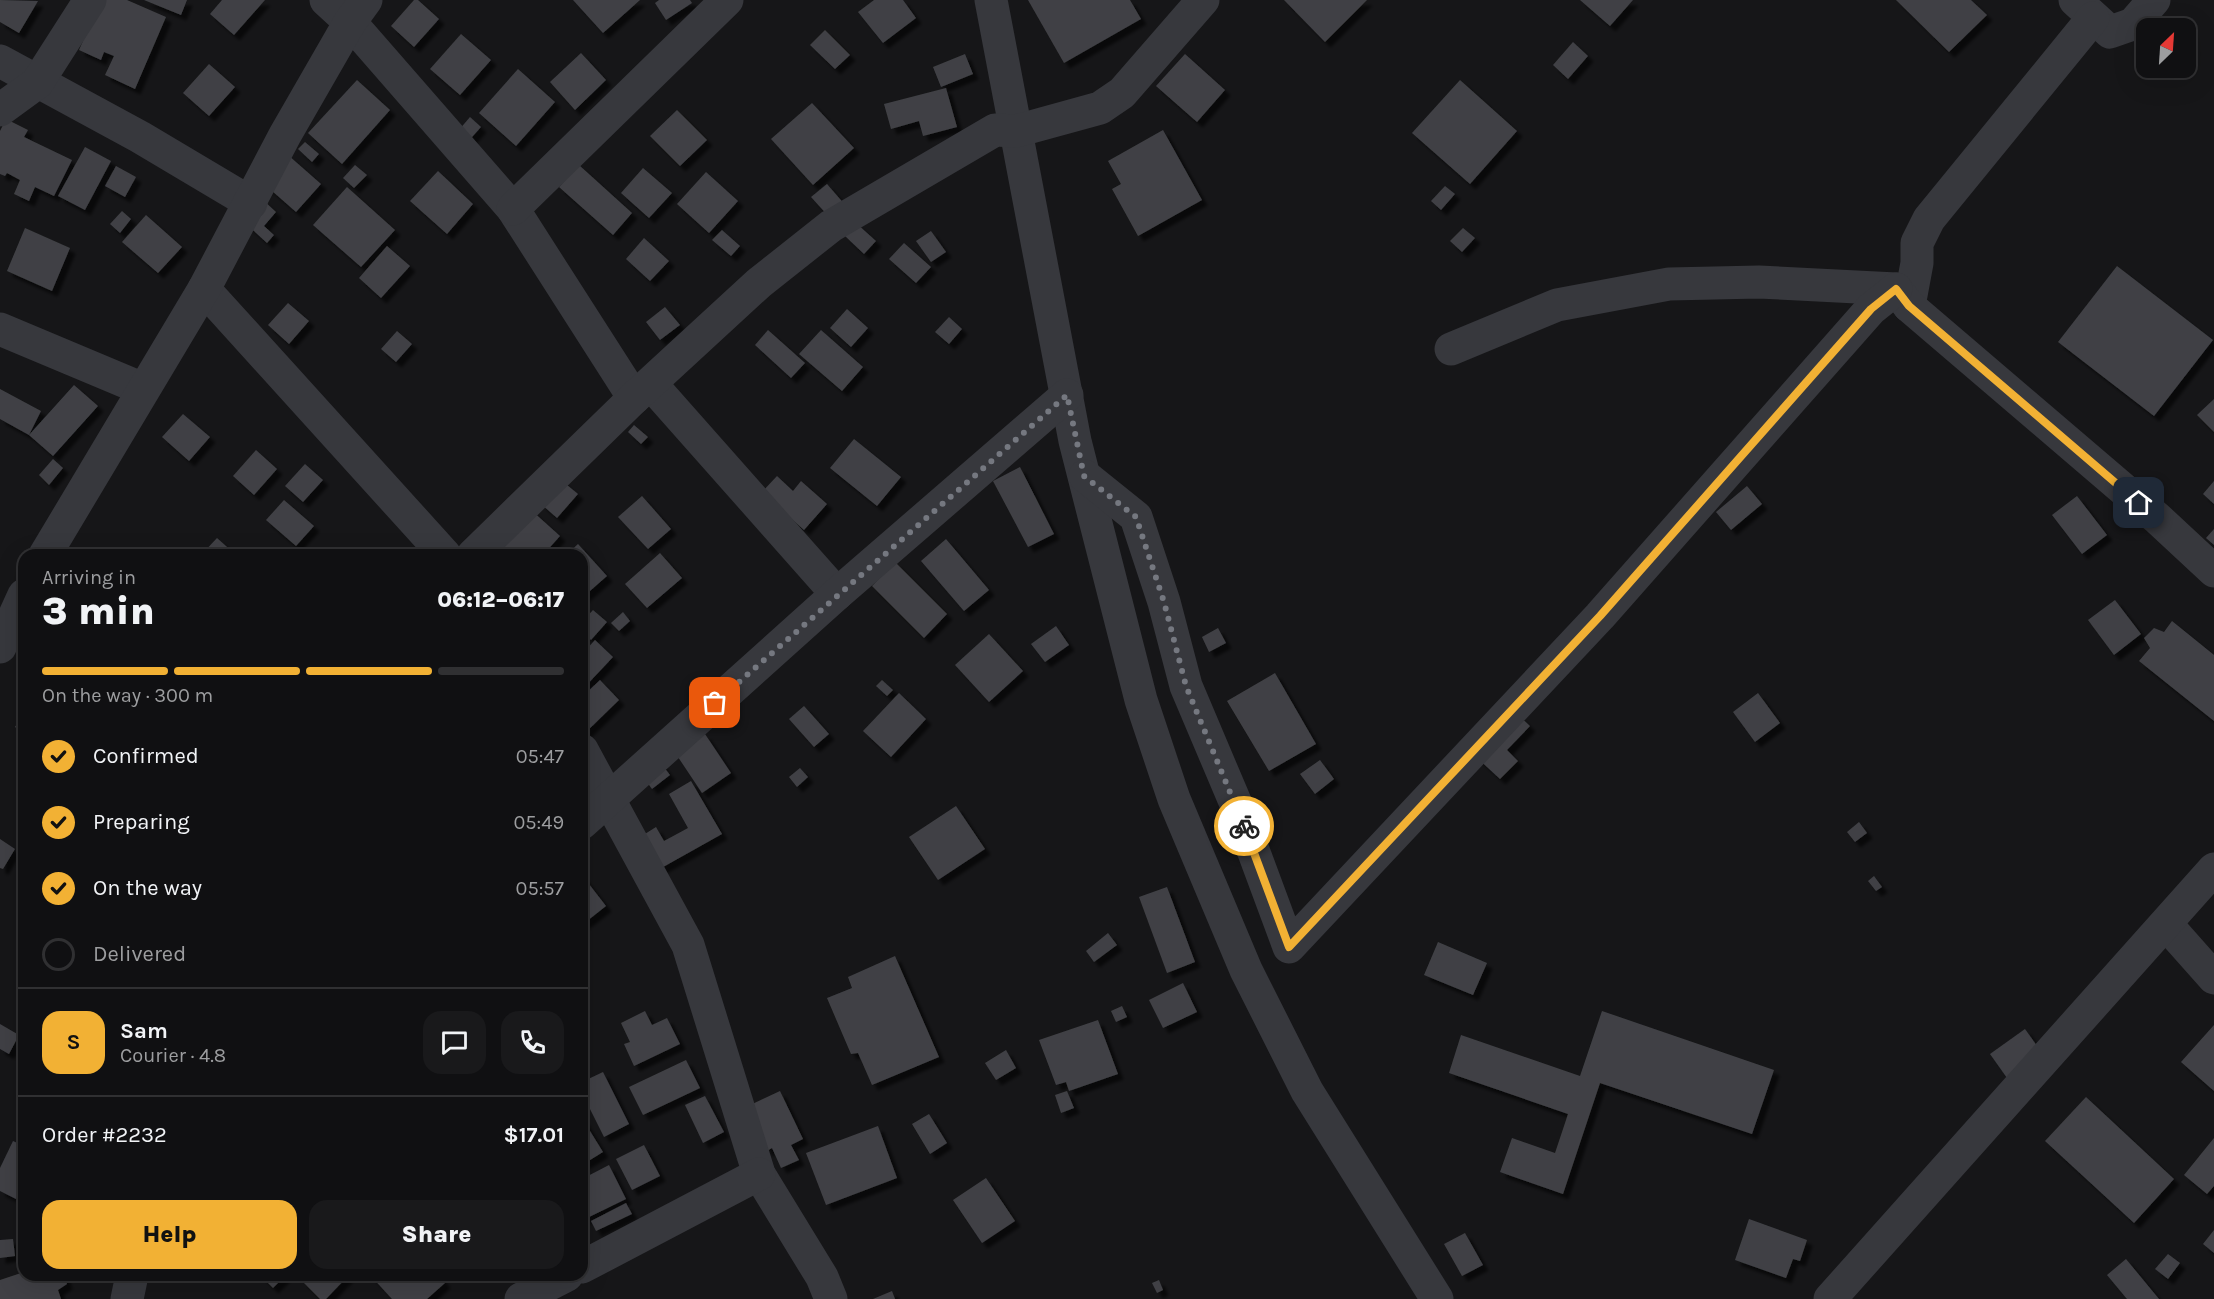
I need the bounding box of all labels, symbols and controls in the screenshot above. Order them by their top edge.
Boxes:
north arrow [2136,18,2196,78]
map controls [2136,18,2196,78]
pin [2113,477,2164,528]
icon: home [2122,486,2155,519]
text: Arriving in [42,566,136,589]
text: 06:12–06:17 [437,587,564,613]
text: 3 min [42,588,155,634]
pin [689,677,740,728]
text: On the way · 300 m [42,684,213,707]
icon: bag [698,686,731,719]
icon: check [42,740,75,773]
text: Confirmed [93,743,199,769]
text: 05:47 [516,745,564,768]
courier [1214,796,1274,856]
icon: check [42,806,75,839]
text: Preparing [93,809,190,835]
icon: bike [1228,810,1261,843]
text: 05:49 [513,811,564,834]
icon: check [42,872,75,905]
text: On the way [93,875,202,901]
text: 05:57 [516,877,564,900]
text: Delivered [93,941,186,967]
button: chat [423,1011,486,1074]
button: phone [501,1011,564,1074]
text: Sam [120,1018,168,1044]
text: S [66,1029,81,1055]
text: Courier · 4.8 [120,1044,226,1067]
text: Order #2232 [42,1122,167,1148]
text: $17.01 [504,1122,564,1148]
button: Help [42,1200,297,1269]
button: Share [309,1200,564,1269]

